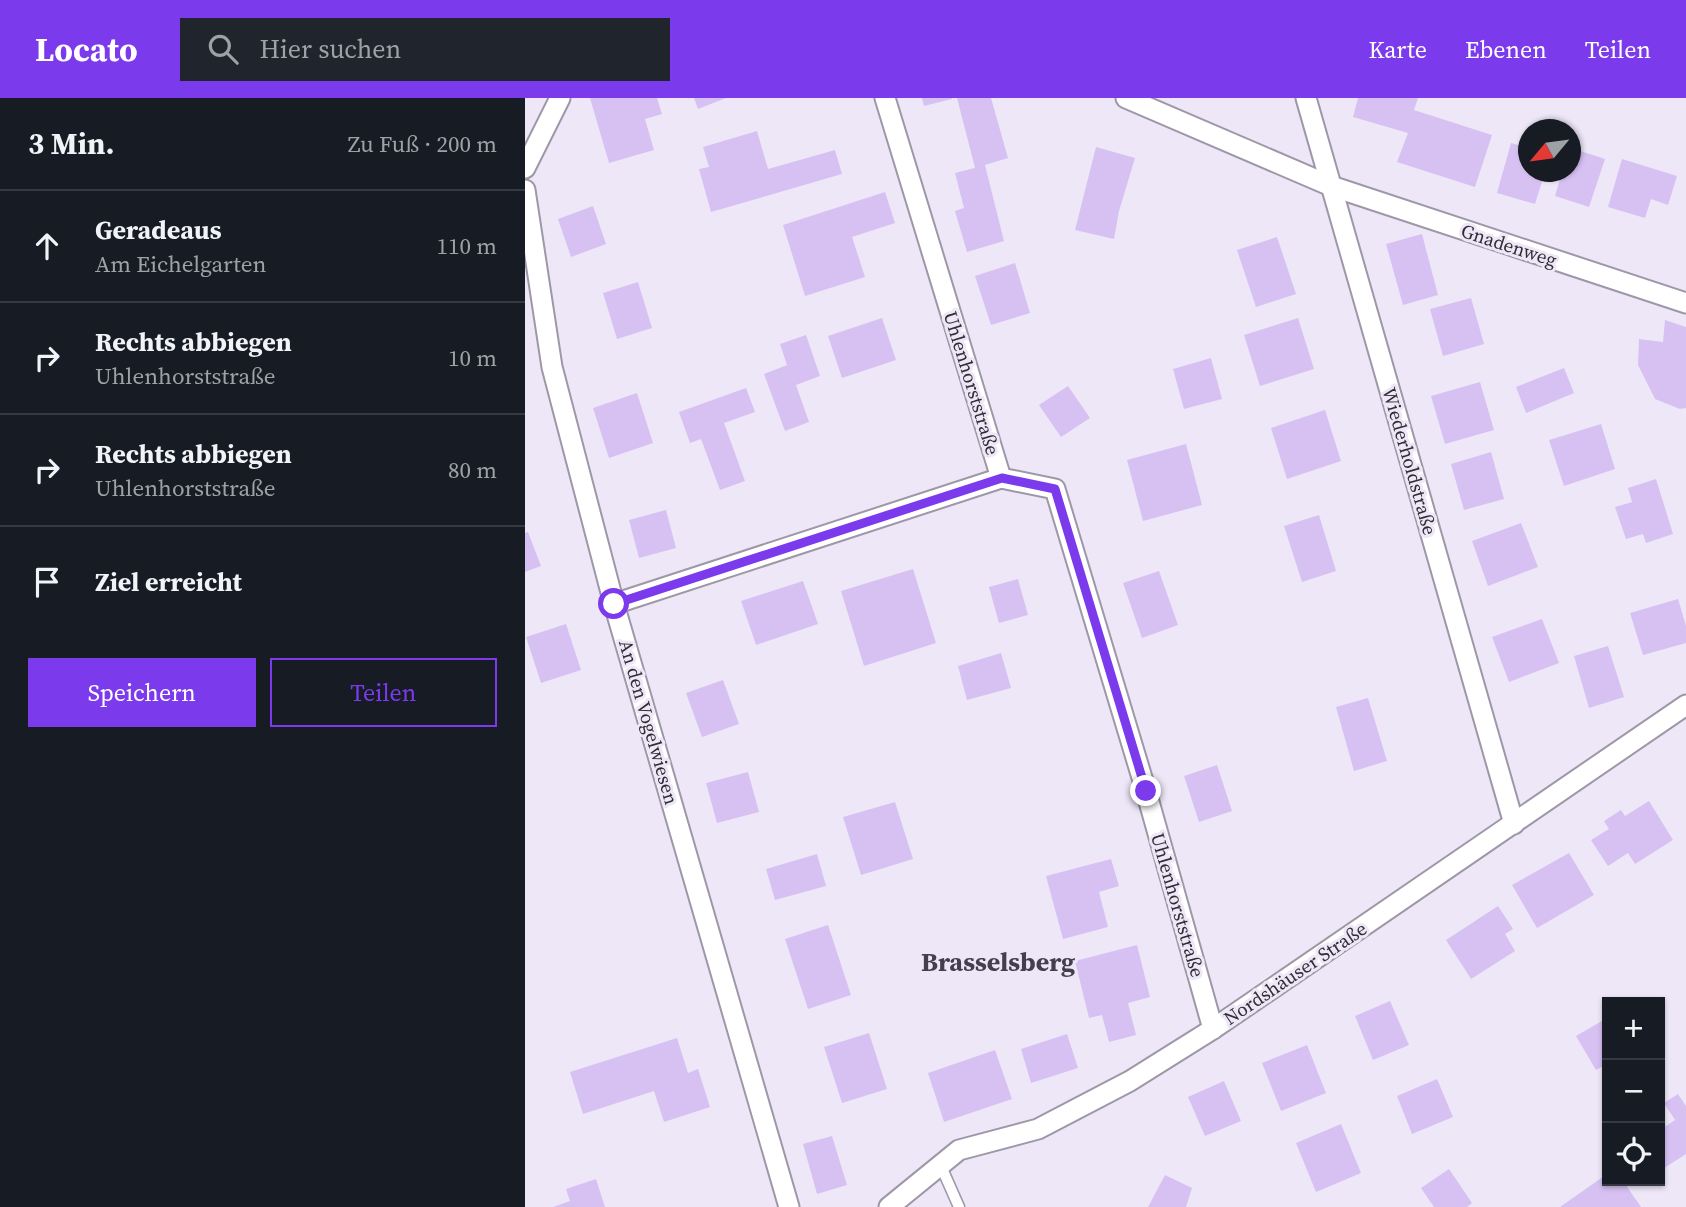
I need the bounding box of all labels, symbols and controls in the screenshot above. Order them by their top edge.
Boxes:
search box [180,18,670,81]
text: Locato [35,27,138,72]
icon: search [204,30,242,68]
text: Hier suchen [260,31,401,67]
text: Karte [1368,33,1427,66]
text: Ebenen [1465,33,1547,66]
text: Teilen [1585,33,1651,66]
north arrow [1518,119,1581,182]
text: 3 Min. [28,123,115,164]
text: Zu Fuß · 200 m [348,128,497,160]
text: Geradeaus [95,212,222,248]
street label: Gnadenweg [1458,217,1560,273]
icon: ahead [28,227,66,265]
text: 110 m [436,230,497,262]
text: Am Eichelgarten [95,248,266,280]
street label: Uhlenhorststraße [938,308,1006,458]
text: Rechts abbiegen [95,324,292,360]
icon: right [28,339,66,377]
text: 10 m [448,342,497,374]
text: Uhlenhorststraße [95,360,275,392]
street label: Wiederholdstraße [1376,384,1444,538]
text: Rechts abbiegen [95,436,292,472]
icon: right [28,451,66,489]
text: 80 m [448,454,497,486]
text: Uhlenhorststraße [95,472,275,504]
icon: arrive [28,563,66,601]
text: Ziel erreicht [95,564,242,600]
route start [598,588,629,619]
street label: An den Vogelwiesen [613,637,685,807]
button: Speichern [28,658,256,727]
button: Teilen [270,658,497,727]
route end [1130,775,1161,806]
street label: Uhlenhorststraße [1145,830,1211,980]
street label: Nordshäuser Straße [1218,915,1372,1031]
district label: Brasselsberg [921,944,1075,980]
map controls [1602,997,1665,1186]
button: + [1602,997,1665,1060]
button: − [1602,1060,1665,1123]
button: locate [1602,1123,1665,1186]

